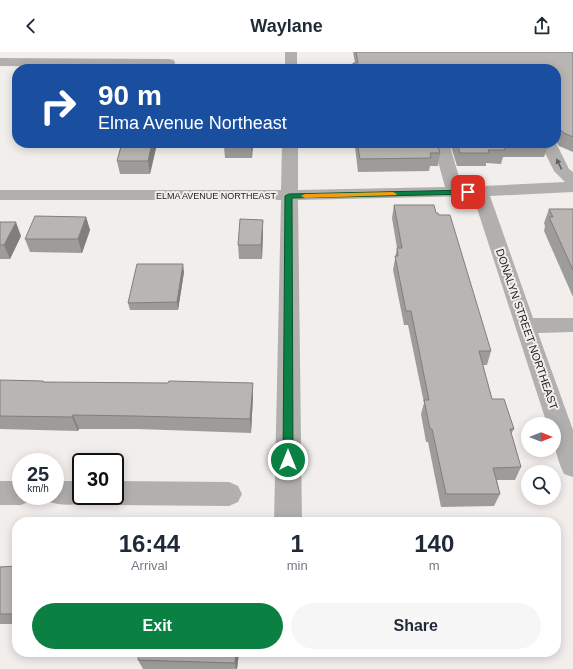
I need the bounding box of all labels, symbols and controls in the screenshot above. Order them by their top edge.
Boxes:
icon: back [20,15,42,37]
icon: share [531,15,553,37]
text: Waylane [250,16,323,36]
icon: right [32,80,84,132]
text: 90 m [98,80,162,111]
text: Elma Avenue Northeast [98,113,287,133]
one-way arrow [555,158,562,169]
pin [451,175,485,209]
icon: arrive [457,181,479,203]
street label: ELMA AVENUE NORTHEAST [156,191,277,201]
street label: DONALYN STREET NORTHEAST [494,247,560,411]
north arrow [521,417,561,457]
map controls [521,417,561,505]
position arrow [267,439,309,481]
speed limit sign: 30 [72,453,124,505]
text: 25 [27,463,49,485]
button: search [521,465,561,505]
text: km/h [27,483,49,494]
text: 16:44 [119,530,180,557]
text: 1 [290,530,304,557]
text: 140 [414,530,454,557]
text: Arrival [131,558,168,573]
text: min [287,558,308,573]
text: m [429,558,440,573]
button: Exit [32,603,283,649]
button: Share [291,603,541,649]

